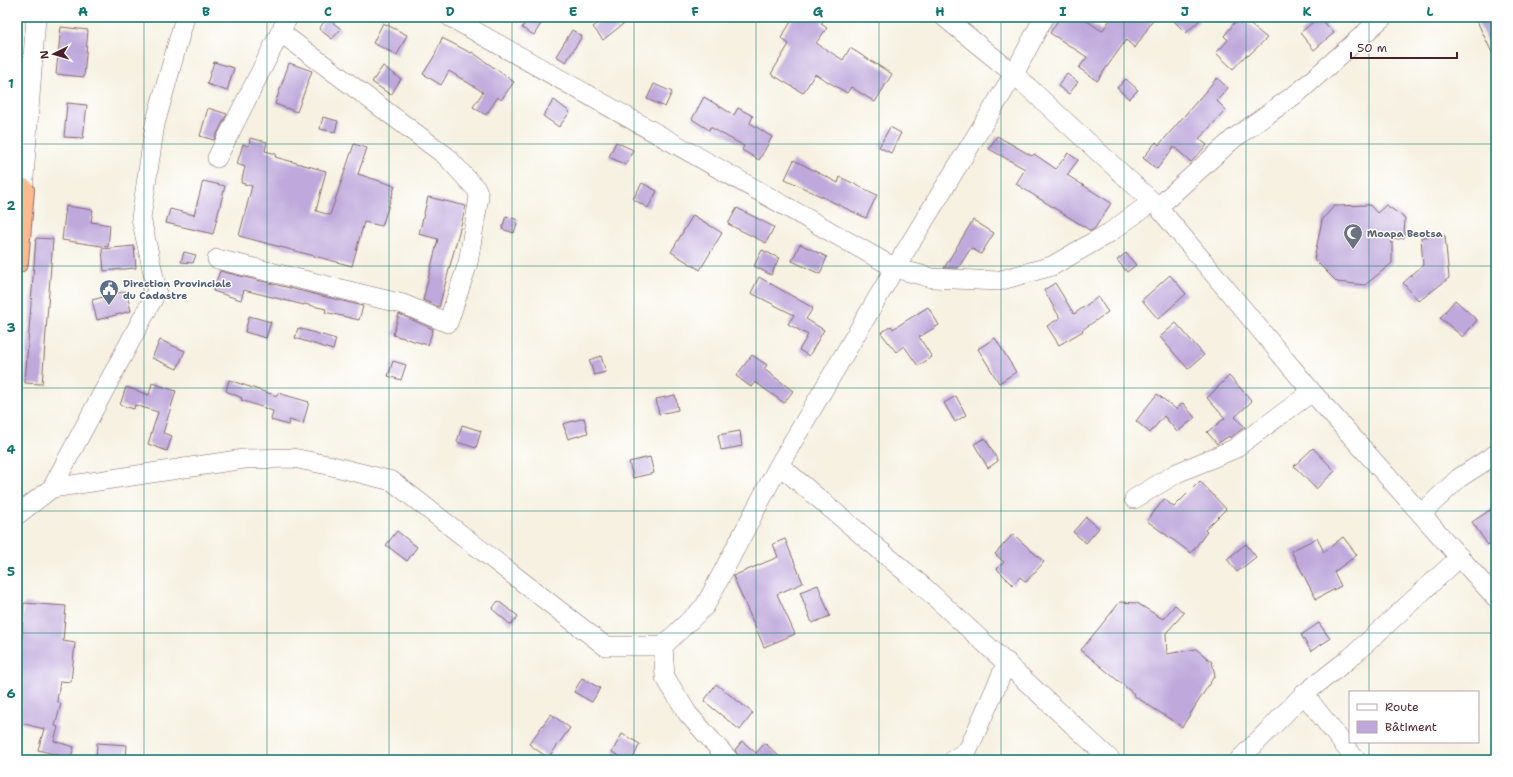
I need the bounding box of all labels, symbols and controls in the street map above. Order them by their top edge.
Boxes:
text: A [78,3,88,20]
text: B [202,3,210,20]
text: C [324,3,332,20]
text: D [445,3,455,20]
text: E [569,3,578,20]
text: F [691,3,699,20]
text: G [813,3,824,20]
text: H [935,3,945,20]
text: I [1059,3,1067,20]
text: J [1181,3,1189,20]
text: K [1303,3,1312,20]
text: L [1426,3,1434,20]
north arrow [34,34,74,74]
scale bar [1351,34,1457,60]
text: 50 m [1357,40,1387,56]
text: N [37,50,52,60]
text: 1 [8,75,14,92]
text: 2 [6,197,16,214]
mosque icon: Moapa Beotsa [1342,222,1364,250]
place label: Moapa Beotsa [1367,227,1443,240]
place label: Direction Provinciale du Cadastre [123,277,231,302]
public building icon: Direction Provinciale du Cadastre [98,278,120,306]
text: 3 [6,319,16,336]
text: 4 [6,441,16,458]
text: 5 [7,563,15,580]
text: 6 [6,685,16,702]
legend [1349,691,1479,743]
text: Route [1385,699,1419,715]
text: Bâtiment [1385,719,1437,735]

